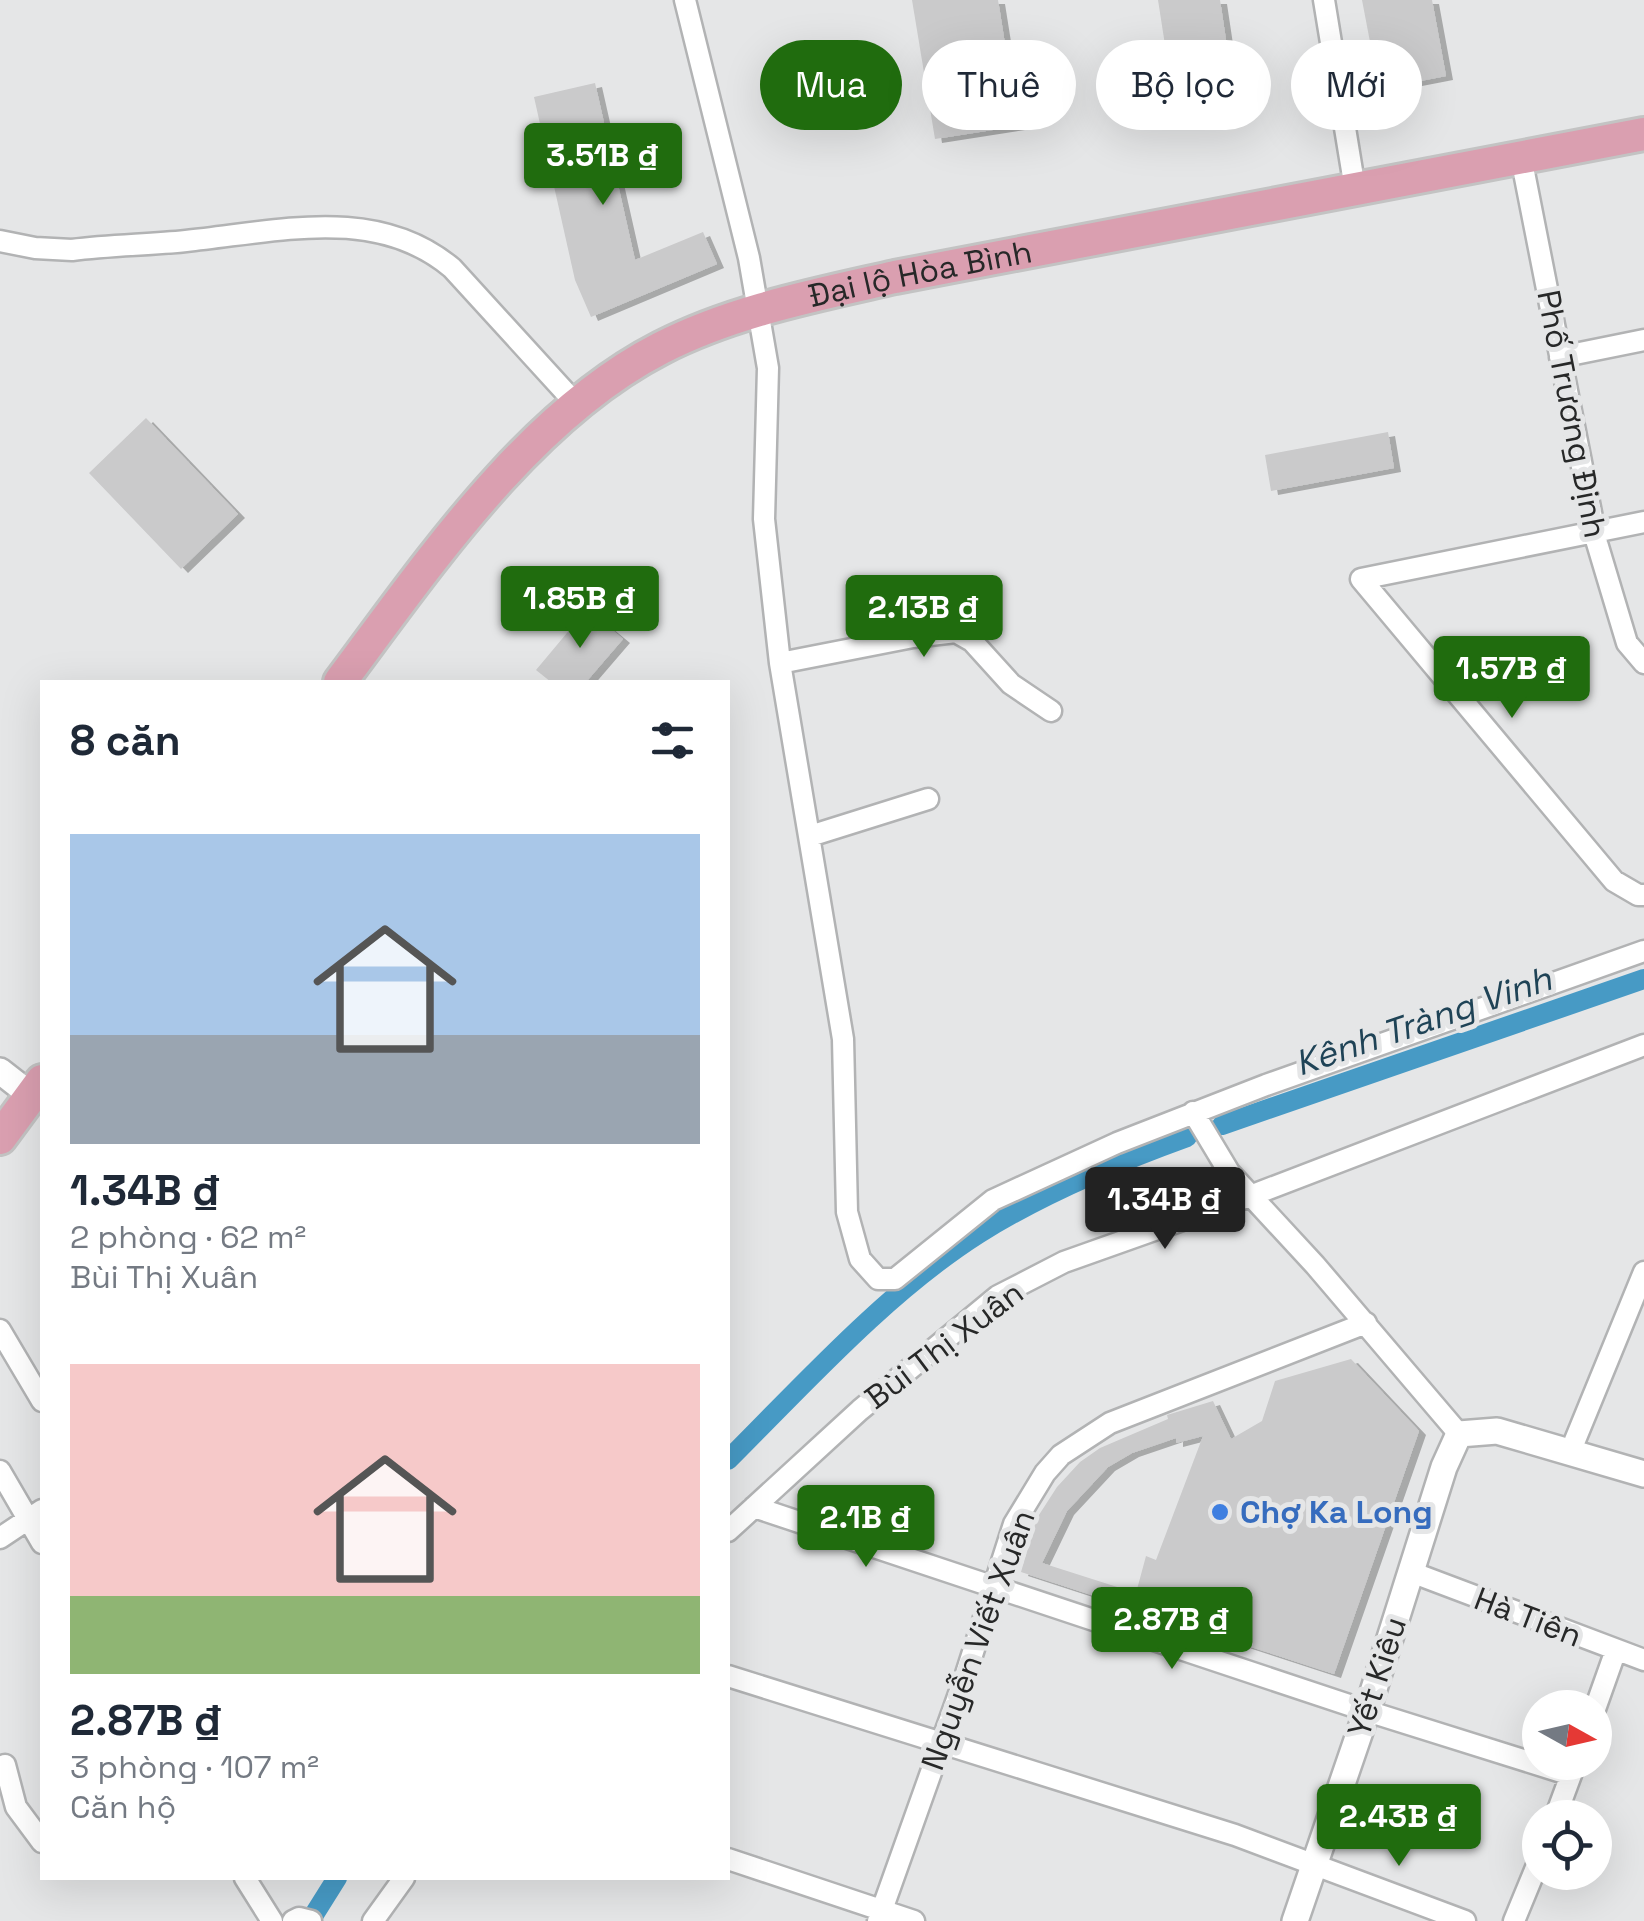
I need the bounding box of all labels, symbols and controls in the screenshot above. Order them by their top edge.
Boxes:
chip: Mua [760,40,902,130]
chip: Thuê [922,40,1076,130]
chip: Bộ lọc [1096,40,1271,130]
chip: Mới [1291,40,1422,130]
pin: 3.51B ₫ [511,123,695,208]
text: 3.51B ₫ [546,135,660,175]
street label: Đại lộ Hòa Bình [804,231,1035,316]
street label: Phố Trương Định [1528,287,1616,541]
pin: 1.85B ₫ [488,566,672,651]
pin: 2.13B ₫ [832,575,1016,660]
text: 1.85B ₫ [523,578,637,618]
text: 2.13B ₫ [868,587,980,627]
pin: 1.57B ₫ [1420,636,1604,721]
text: 1.57B ₫ [1456,648,1568,688]
icon: filters [645,713,700,768]
text: 8 căn [70,714,181,767]
icon: home [295,899,475,1079]
water label: Kênh Tràng Vinh [1289,956,1558,1086]
text: 1.34B ₫ [70,1164,222,1217]
pin: 1.34B ₫ [1073,1167,1257,1252]
text: 1.34B ₫ [1107,1179,1223,1219]
text: 2 phòng · 62 m² [70,1217,306,1257]
text: Bùi Thị Xuân [70,1257,258,1297]
street label: Bùi Thị Xuân [857,1272,1031,1418]
icon: home [295,1429,475,1609]
pin: 2.1B ₫ [785,1485,947,1570]
place label: Chợ Ka Long [1240,1492,1433,1532]
text: 2.1B ₫ [819,1497,913,1537]
marker: Chợ Ka Long [1209,1501,1231,1523]
street label: Nguyễn Viết Xuân [912,1504,1044,1776]
street label: Hà Tiên [1469,1578,1587,1656]
pin: 2.87B ₫ [1080,1587,1264,1672]
text: 2.87B ₫ [1113,1599,1231,1639]
street label: Yết Kiêu [1339,1612,1415,1742]
north arrow [1522,1690,1612,1780]
map controls [1522,1690,1612,1890]
text: 2.87B ₫ [70,1694,224,1747]
text: 3 phòng · 107 m² [70,1747,319,1787]
pin: 2.43B ₫ [1307,1784,1491,1869]
text: Căn hộ [70,1787,176,1827]
text: 2.43B ₫ [1339,1796,1459,1836]
button: locate [1522,1800,1612,1890]

